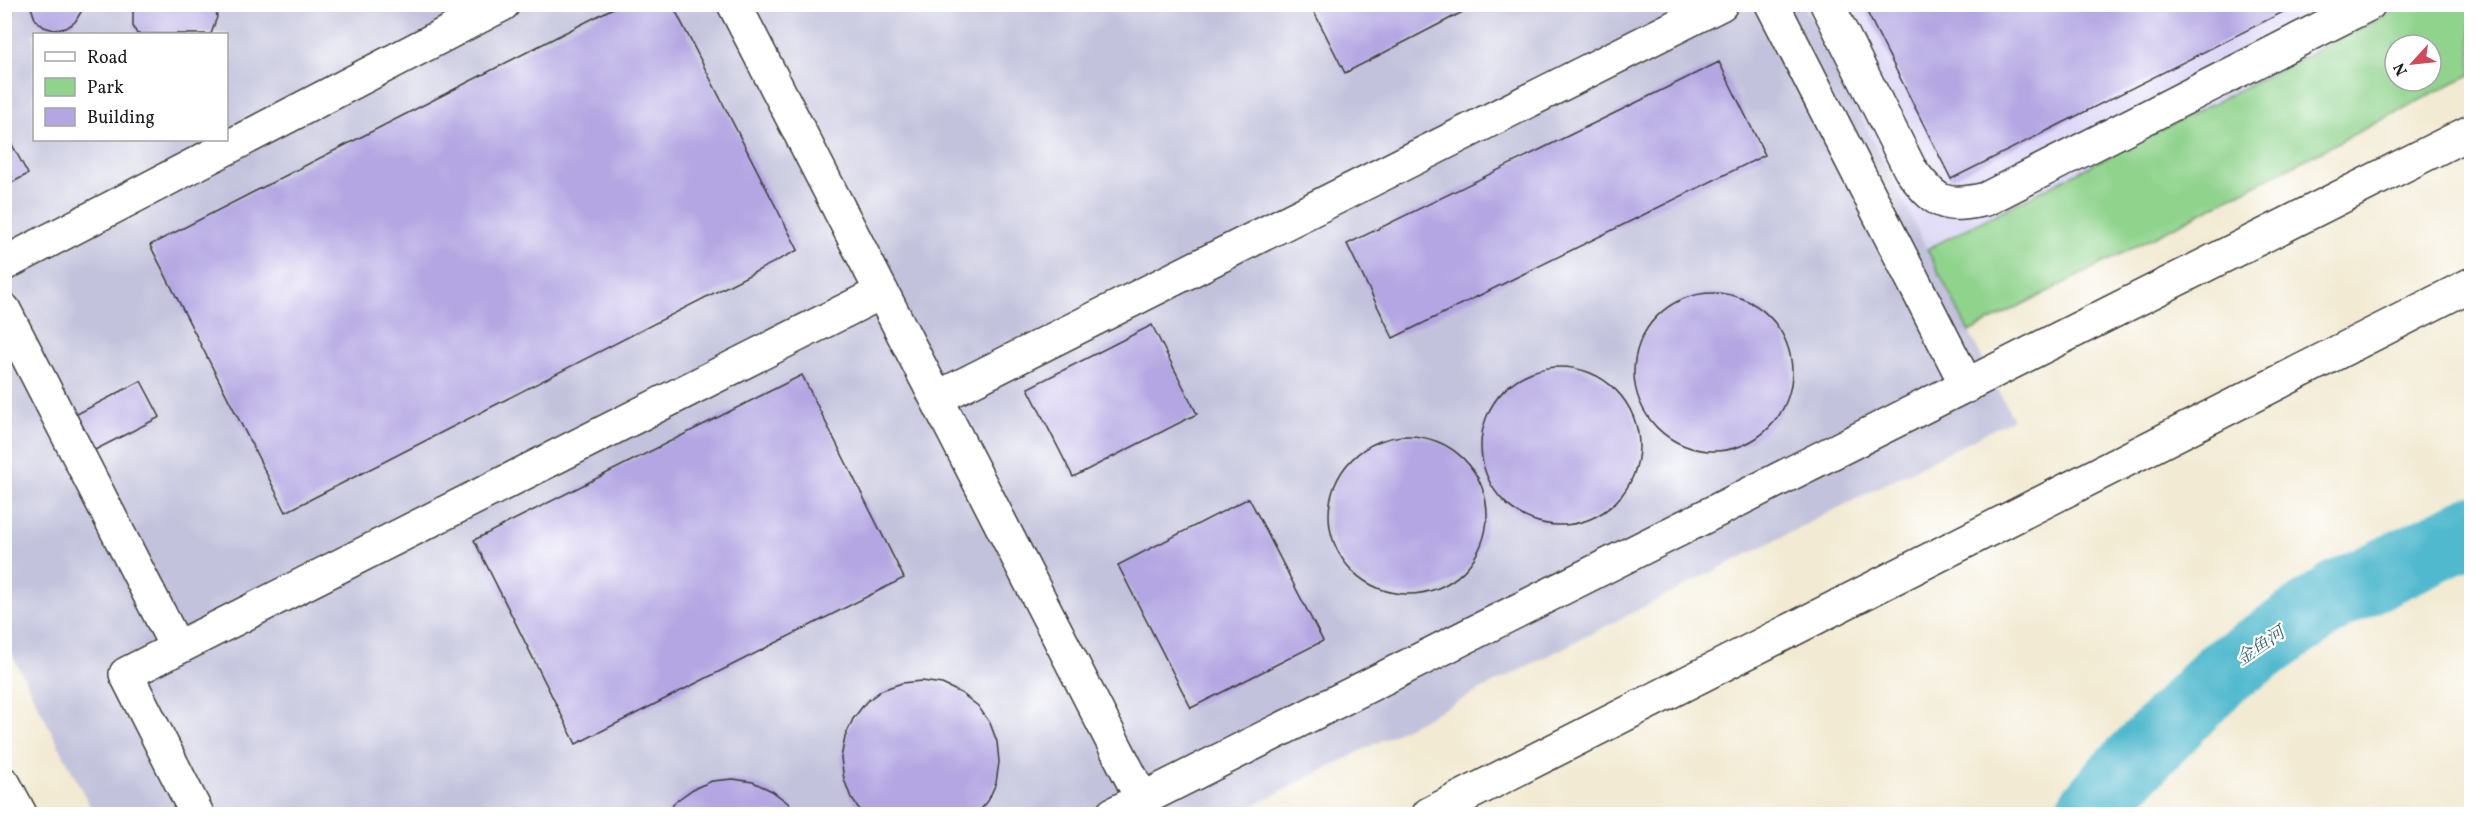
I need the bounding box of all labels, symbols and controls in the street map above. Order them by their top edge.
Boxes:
legend [33,33,228,141]
north arrow [2383,33,2443,93]
text: Road [87,46,128,71]
text: N [2389,58,2414,79]
text: Park [87,76,124,101]
text: Building [87,106,155,131]
water label: 金鱼河 [2232,620,2293,672]

